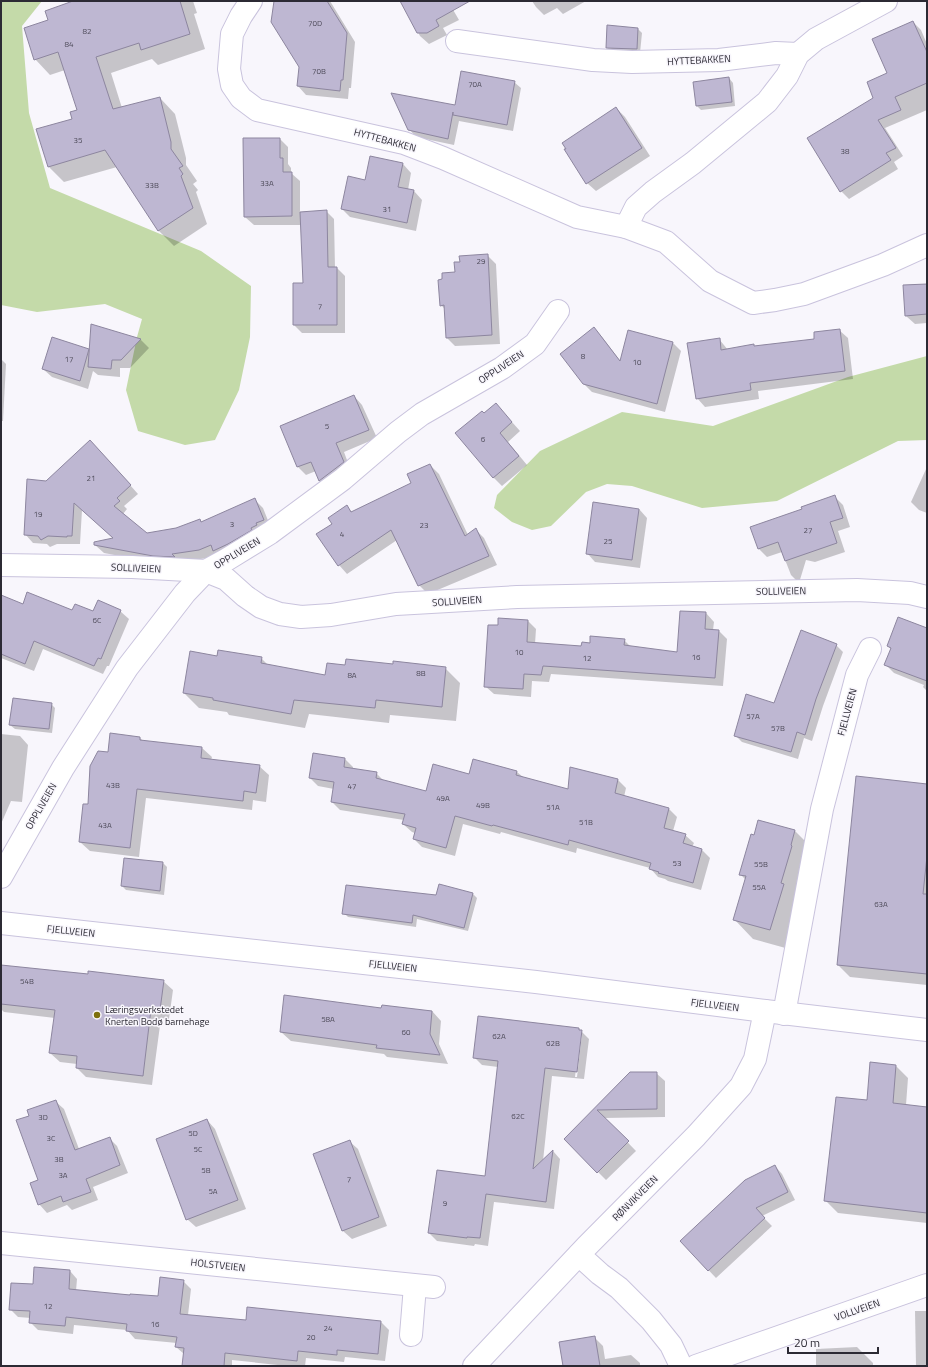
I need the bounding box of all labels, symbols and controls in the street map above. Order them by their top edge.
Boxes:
house number: 70D [308,17,322,29]
house number: 82 [83,25,91,37]
house number: 84 [65,38,74,50]
street label: HYTTEBAKKEN [667,51,731,69]
house number: 70B [312,65,326,77]
house number: 70A [468,78,482,90]
street label: HYTTEBAKKEN [352,124,418,156]
house number: 35 [74,134,83,146]
house number: 38 [841,145,850,157]
house number: 33A [260,177,274,189]
house number: 33B [145,179,159,191]
house number: 31 [383,203,391,215]
house number: 29 [477,255,486,267]
house number: 7 [318,300,322,312]
street label: OPPLIVEIEN [475,347,527,387]
house number: 8 [581,350,586,362]
house number: 17 [65,353,73,365]
house number: 10 [633,356,642,368]
house number: 5 [325,420,330,432]
house number: 6 [481,433,486,445]
house number: 21 [87,472,95,484]
house number: 19 [34,508,43,520]
house number: 3 [230,518,234,530]
house number: 23 [420,519,428,531]
house number: 27 [804,524,812,536]
house number: 4 [340,528,345,540]
street label: OPPLIVEIEN [211,533,263,573]
house number: 25 [604,535,613,547]
street label: SOLLIVEIEN [111,560,161,576]
street label: SOLLIVEIEN [756,583,806,599]
street label: SOLLIVEIEN [431,592,483,610]
house number: 6C [93,614,102,626]
house number: 10 [515,646,524,658]
house number: 16 [692,651,701,663]
house number: 12 [583,652,591,664]
house number: 8B [416,667,426,679]
house number: 8A [347,669,357,681]
street label: FJELLVEIEN [833,687,861,737]
house number: 57A [746,710,760,722]
house number: 57B [771,722,785,734]
house number: 43B [106,779,120,791]
street label: OPPLIVEIEN [22,780,60,832]
house number: 47 [348,780,356,792]
house number: 49A [436,792,450,804]
house number: 49B [476,799,490,811]
house number: 51A [546,801,560,813]
house number: 51B [579,816,593,828]
house number: 43A [98,819,112,831]
house number: 53 [673,857,681,869]
house number: 55B [754,858,768,870]
house number: 55A [752,881,766,893]
house number: 63A [874,898,888,910]
street label: FJELLVEIEN [46,921,96,941]
street label: FJELLVEIEN [368,956,418,976]
house number: 54B [20,975,34,987]
street label: FJELLVEIEN [690,995,740,1015]
place label: Læringsverkstedet Knerten Bodø barnehage [105,1002,210,1029]
marker: Læringsverkstedet Knerten Bodø barnehage [92,1010,102,1020]
house number: 58A [321,1013,335,1025]
house number: 60 [402,1026,411,1038]
house number: 62A [492,1030,506,1042]
house number: 62B [546,1037,560,1049]
house number: 62C [511,1110,525,1122]
house number: 3D [38,1111,48,1123]
house number: 5D [188,1127,198,1139]
house number: 3C [47,1132,56,1144]
house number: 5C [194,1143,203,1155]
house number: 3B [54,1153,64,1165]
house number: 5B [201,1164,211,1176]
house number: 3A [58,1169,68,1181]
street label: RØNVIKVEIEN [609,1172,661,1224]
house number: 7 [347,1173,351,1185]
house number: 5A [208,1185,218,1197]
house number: 9 [443,1197,448,1209]
street label: HOLSTVEIEN [190,1255,246,1275]
street label: VOLLVEIEN [832,1295,882,1325]
house number: 12 [44,1300,52,1312]
house number: 16 [151,1318,160,1330]
house number: 24 [324,1322,333,1334]
scale bar [788,1329,878,1355]
house number: 20 [307,1331,316,1343]
text: 20 m [794,1333,820,1352]

